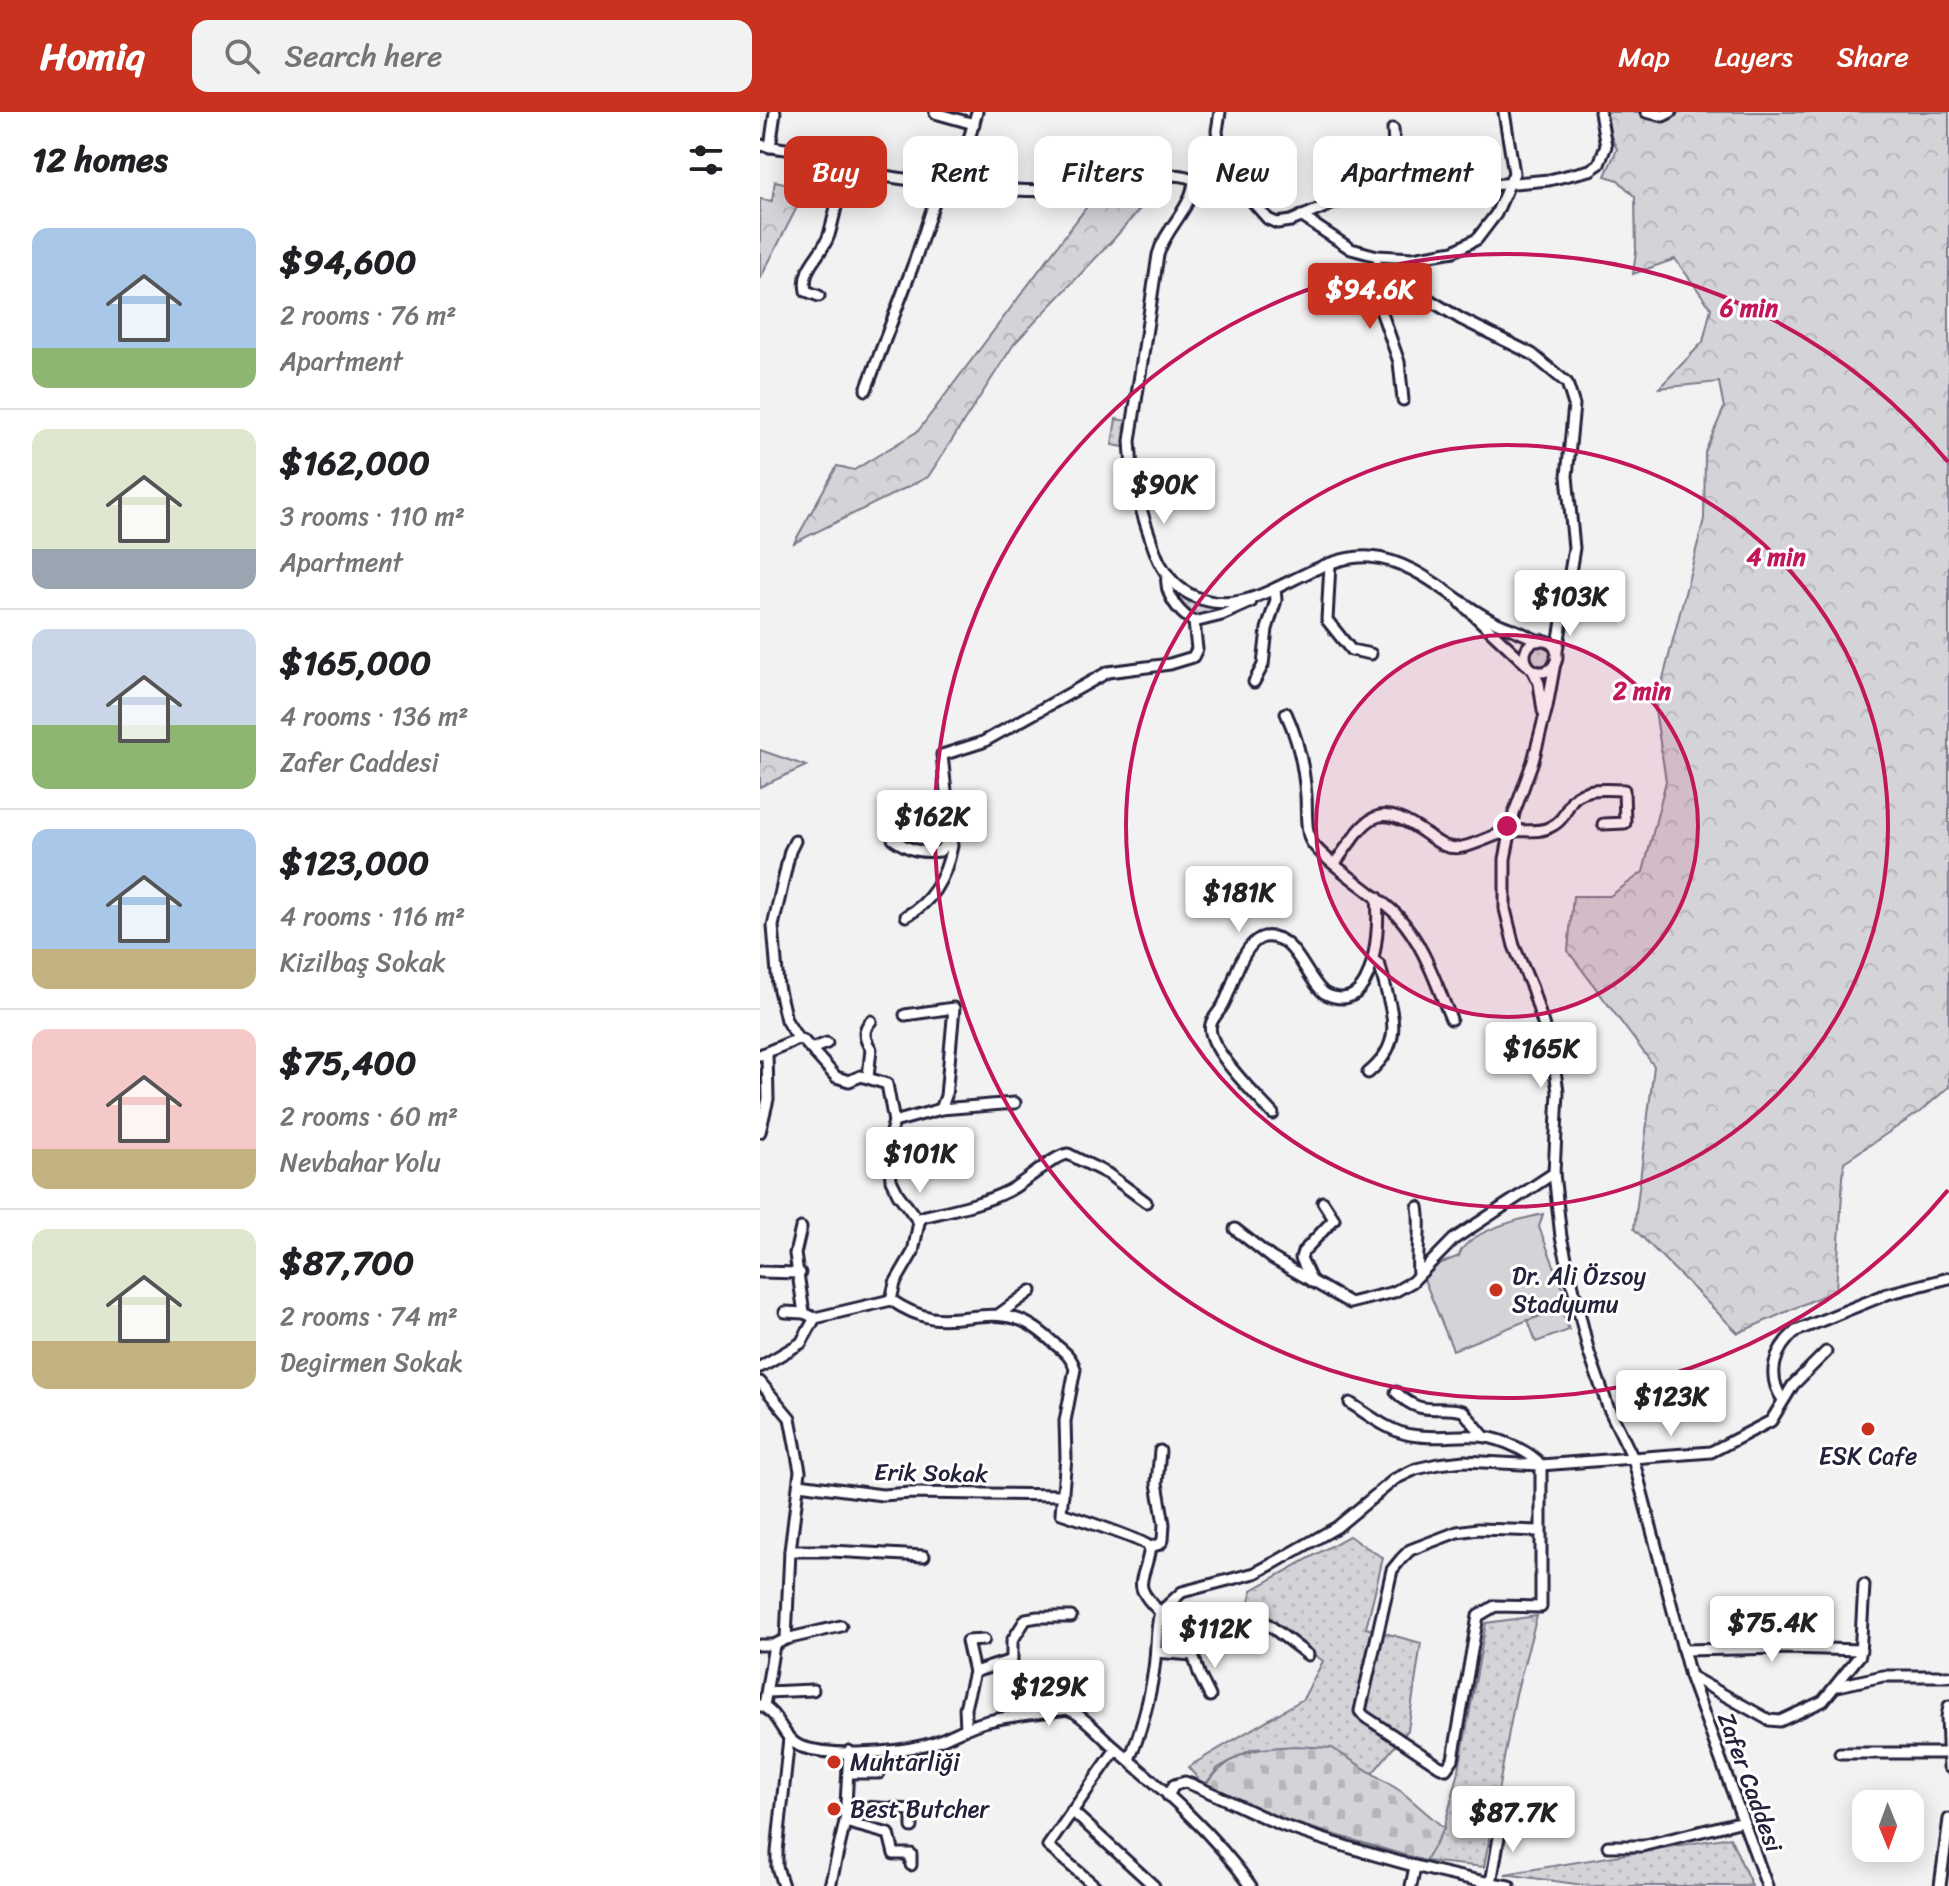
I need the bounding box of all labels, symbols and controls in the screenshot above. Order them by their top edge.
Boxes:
search box [192,20,752,92]
text: Homiq [40,23,144,90]
text: Search here [284,29,442,83]
text: Map [1618,32,1670,81]
text: Layers [1714,32,1793,81]
text: Share [1837,32,1909,81]
icon: search [220,34,264,78]
text: 12 homes [32,130,168,190]
chip: Buy [784,136,887,208]
chip: Rent [903,136,1018,208]
chip: Filters [1034,136,1172,208]
chip: New [1188,136,1297,208]
chip: Apartment [1313,136,1501,208]
icon: filters [684,138,728,182]
text: $94,600 [280,232,416,292]
icon: home [96,260,192,356]
pin: $94.6K [1305,263,1435,331]
text: $94.6K [1326,266,1414,312]
text: 6 min [1719,287,1778,329]
text: 2 rooms · 76 m² [280,292,457,338]
text: Apartment [280,338,403,384]
text: $162,000 [280,433,430,493]
pin: $90K [1117,458,1211,526]
icon: home [96,461,192,557]
text: $90K [1131,461,1197,507]
text: 3 rooms · 110 m² [280,493,465,539]
text: 4 min [1746,536,1806,578]
text: Apartment [280,539,403,585]
pin: $103K [1514,570,1626,638]
text: $103K [1532,573,1608,619]
text: $165,000 [280,633,431,693]
icon: home [96,661,192,757]
text: 2 min [1612,670,1671,712]
text: 4 rooms · 136 m² [280,693,468,739]
text: Zafer Caddesi [280,739,439,785]
pin: $162K [876,790,988,858]
text: $162K [895,793,969,839]
centre of rings [1493,812,1521,840]
text: $123,000 [280,833,429,893]
icon: home [96,861,192,957]
pin: $181K [1183,866,1295,934]
text: $181K [1203,869,1275,915]
text: 4 rooms · 116 m² [280,893,465,939]
text: Kizilbaş Sokak [280,939,446,985]
pin: $165K [1485,1022,1597,1090]
text: $165K [1503,1025,1579,1071]
text: $75,400 [280,1033,416,1093]
icon: home [96,1061,192,1157]
text: 2 rooms · 60 m² [280,1093,458,1139]
pin: $101K [864,1127,976,1195]
text: $101K [884,1130,956,1176]
text: Nevbahar Yolu [280,1139,441,1185]
text: $87,700 [280,1233,414,1293]
place label: Dr. Ali Özsoy Stadyumu [1512,1255,1646,1325]
icon: home [96,1261,192,1357]
marker: Dr. Ali Özsoy Stadyumu [1487,1281,1505,1299]
text: 2 rooms · 74 m² [280,1293,458,1339]
text: Degirmen Sokak [280,1339,463,1385]
pin: $123K [1615,1370,1727,1438]
text: $123K [1634,1373,1708,1419]
marker: ESK Cafe [1859,1420,1877,1438]
place label: ESK Cafe [1819,1435,1917,1477]
street label: Erik Sokak [874,1451,988,1495]
pin: $75.4K [1707,1596,1837,1664]
text: $75.4K [1728,1599,1816,1645]
pin: $112K [1159,1602,1271,1670]
text: $112K [1180,1605,1250,1651]
pin: $129K [993,1660,1105,1728]
text: $129K [1011,1663,1087,1709]
street label: Zafer Caddesi [1705,1706,1795,1859]
place label: Muhtarliği [850,1741,961,1783]
marker: Muhtarliği [825,1753,843,1771]
pin: $87.7K [1448,1786,1578,1854]
place label: Best Butcher [850,1788,990,1830]
text: $87.7K [1470,1789,1556,1835]
north arrow [1852,1790,1924,1862]
map controls [1852,1790,1924,1862]
marker: Best Butcher [825,1800,843,1818]

